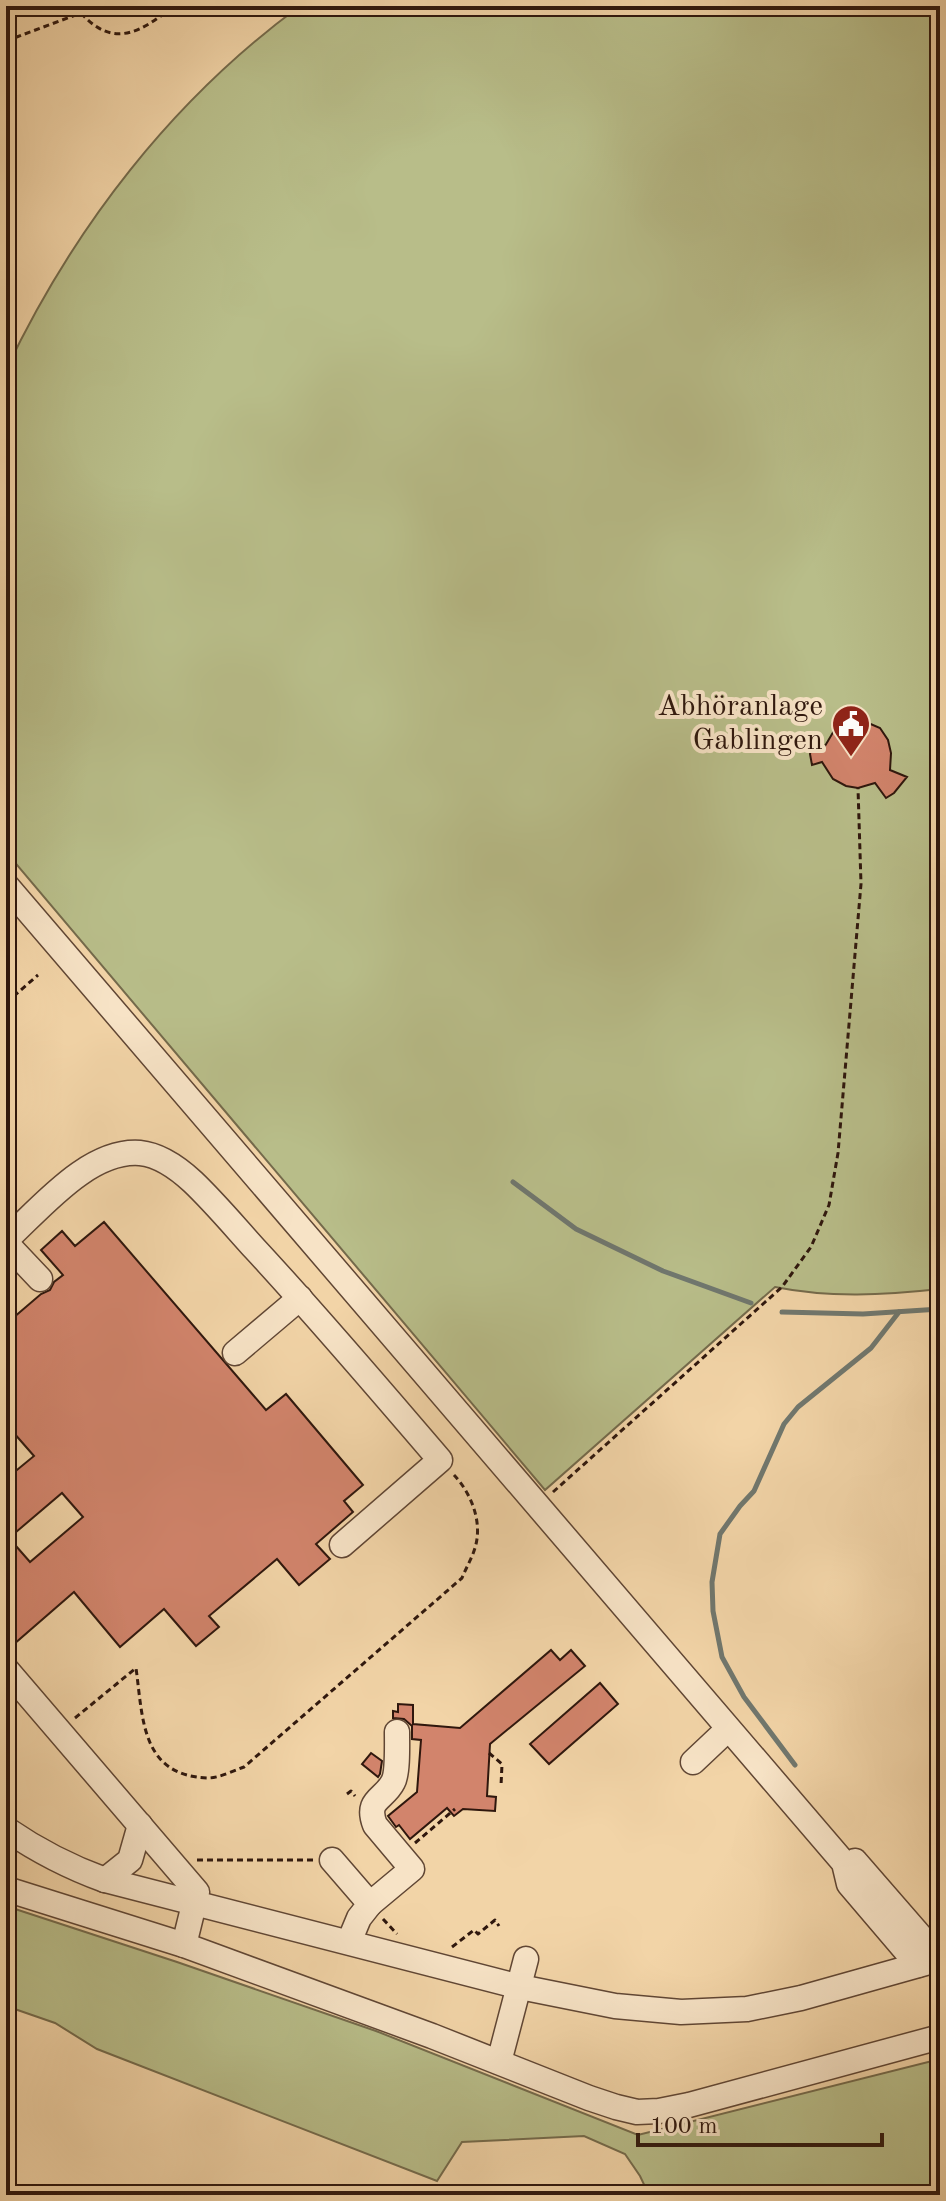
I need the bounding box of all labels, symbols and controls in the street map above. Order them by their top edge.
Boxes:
place label: Abhöranlage Gablingen [657,692,823,756]
public building icon: Abhöranlage Gablingen [830,703,872,758]
scale bar [638,2097,882,2147]
text: 100 m [650,2115,718,2139]

